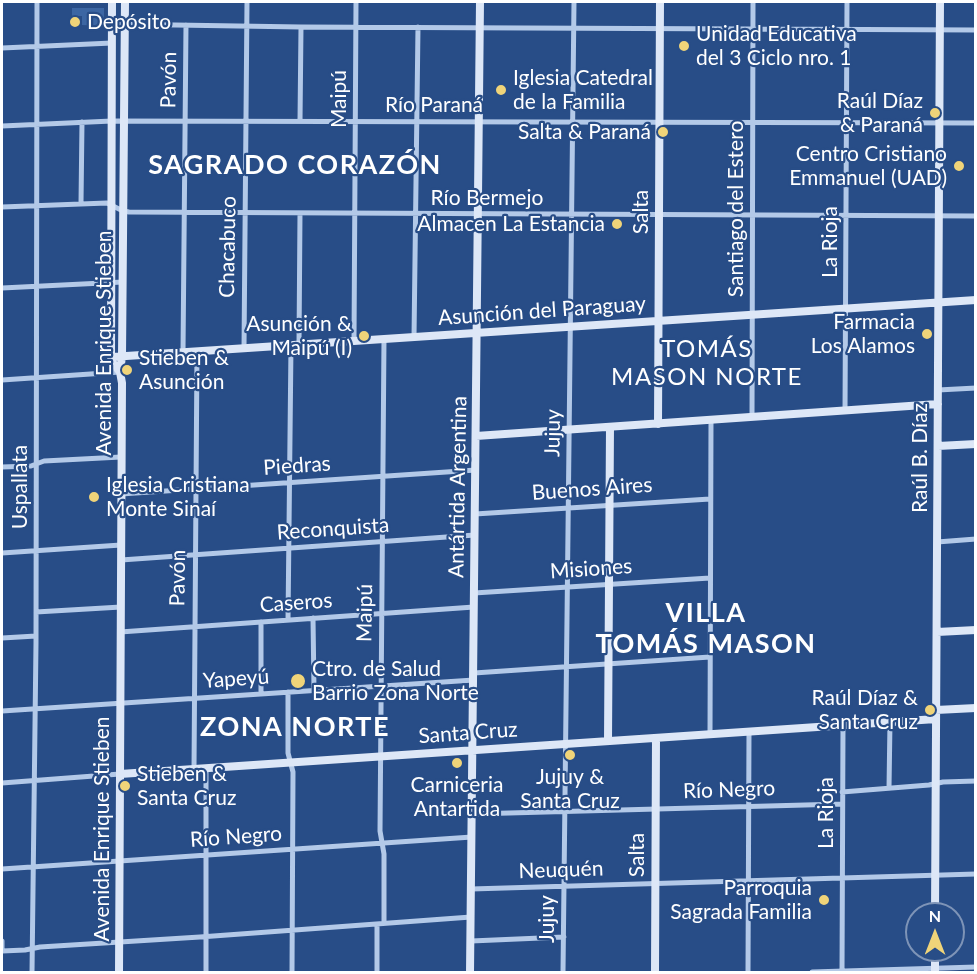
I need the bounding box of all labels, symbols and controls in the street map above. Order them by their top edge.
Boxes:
place label: Depósito [87,9,171,35]
marker: Depósito [68,15,82,29]
place label: Unidad Educativa del 3 Ciclo nro. 1 [696,21,857,71]
marker: Unidad Educativa del 3 Ciclo nro. 1 [677,39,691,53]
street label: Pavón [156,51,182,109]
place label: Iglesia Catedral de la Familia [513,65,653,115]
street label: Maipú [326,70,352,128]
marker: Iglesia Catedral de la Familia [494,83,508,97]
place label: Raúl Díaz & Paraná [837,88,923,138]
street label: Río Paraná [385,92,483,118]
marker: Raúl Díaz & Paraná [928,106,942,120]
place label: Salta & Paraná [518,119,651,145]
street label: Santiago del Estero [723,121,749,297]
marker: Salta & Paraná [656,125,670,139]
place label: Centro Cristiano Emmanuel (UAD) [789,141,947,191]
district label: SAGRADO CORAZÓN [148,149,442,181]
marker: Centro Cristiano Emmanuel (UAD) [952,159,966,173]
street label: Río Bermejo [431,185,543,211]
street label: Salta [628,190,654,234]
street label: Chacabuco [215,196,241,298]
street label: La Rioja [817,206,843,278]
place label: Almacen La Estancia [417,211,605,237]
marker: Almacen La Estancia [610,217,624,231]
street label: Avenida Enrique Stieben [91,230,117,456]
street label: Asunción del Paraguay [437,291,647,331]
place label: Farmacia Los Alamos [811,309,915,359]
place label: Asunción & Maipú (I) [246,311,352,361]
marker: Farmacia Los Alamos [920,327,934,341]
marker: Asunción & Maipú (I) [357,329,371,343]
district label: TOMÁS MASON NORTE [611,335,803,391]
place label: Stieben & Asunción [139,345,229,395]
marker: Stieben & Asunción [120,363,134,377]
street label: Antártida Argentina [444,396,472,578]
street label: Raúl B. Díaz [907,403,933,513]
street label: Jujuy [540,409,566,457]
street label: Uspallata [7,445,33,529]
street label: Piedras [262,451,332,481]
place label: Iglesia Cristiana Monte Sinaí [106,472,250,522]
street label: Buenos Aires [531,472,653,506]
marker: Iglesia Cristiana Monte Sinaí [87,490,101,504]
street label: Reconquista [276,513,390,545]
street label: Pavón [165,549,191,607]
street label: Misiones [549,554,633,584]
street label: Maipú [352,584,378,642]
street label: Caseros [259,588,333,618]
district label: VILLA TOMÁS MASON [595,597,817,660]
place label: Ctro. de Salud Barrio Zona Norte [312,656,479,706]
street label: Yapeyú [202,664,270,694]
marker: Ctro. de Salud Barrio Zona Norte [289,672,307,690]
place label: Raúl Díaz & Santa Cruz [811,685,918,735]
marker: Raúl Díaz & Santa Cruz [923,703,937,717]
district label: ZONA NORTE [200,711,390,743]
street label: Avenida Enrique Stieben [89,716,115,942]
street label: Santa Cruz [418,717,518,749]
marker: Jujuy & Santa Cruz [563,748,577,762]
marker: Carniceria Antartida [450,756,464,770]
place label: Stieben & Santa Cruz [137,761,236,811]
place label: Jujuy & Santa Cruz [520,764,620,814]
place label: Carniceria Antartida [411,772,503,822]
street label: Río Negro [683,776,775,804]
street label: La Rioja [813,777,839,849]
marker: Stieben & Santa Cruz [118,779,132,793]
street label: Río Negro [189,821,283,853]
street label: Salta [624,833,650,877]
street label: Neuquén [518,856,604,884]
place label: Parroquia Sagrada Familia [670,875,812,925]
marker: Parroquia Sagrada Familia [817,893,831,907]
street label: Jujuy [534,895,560,943]
north arrow [905,902,965,962]
text: N [929,906,941,925]

